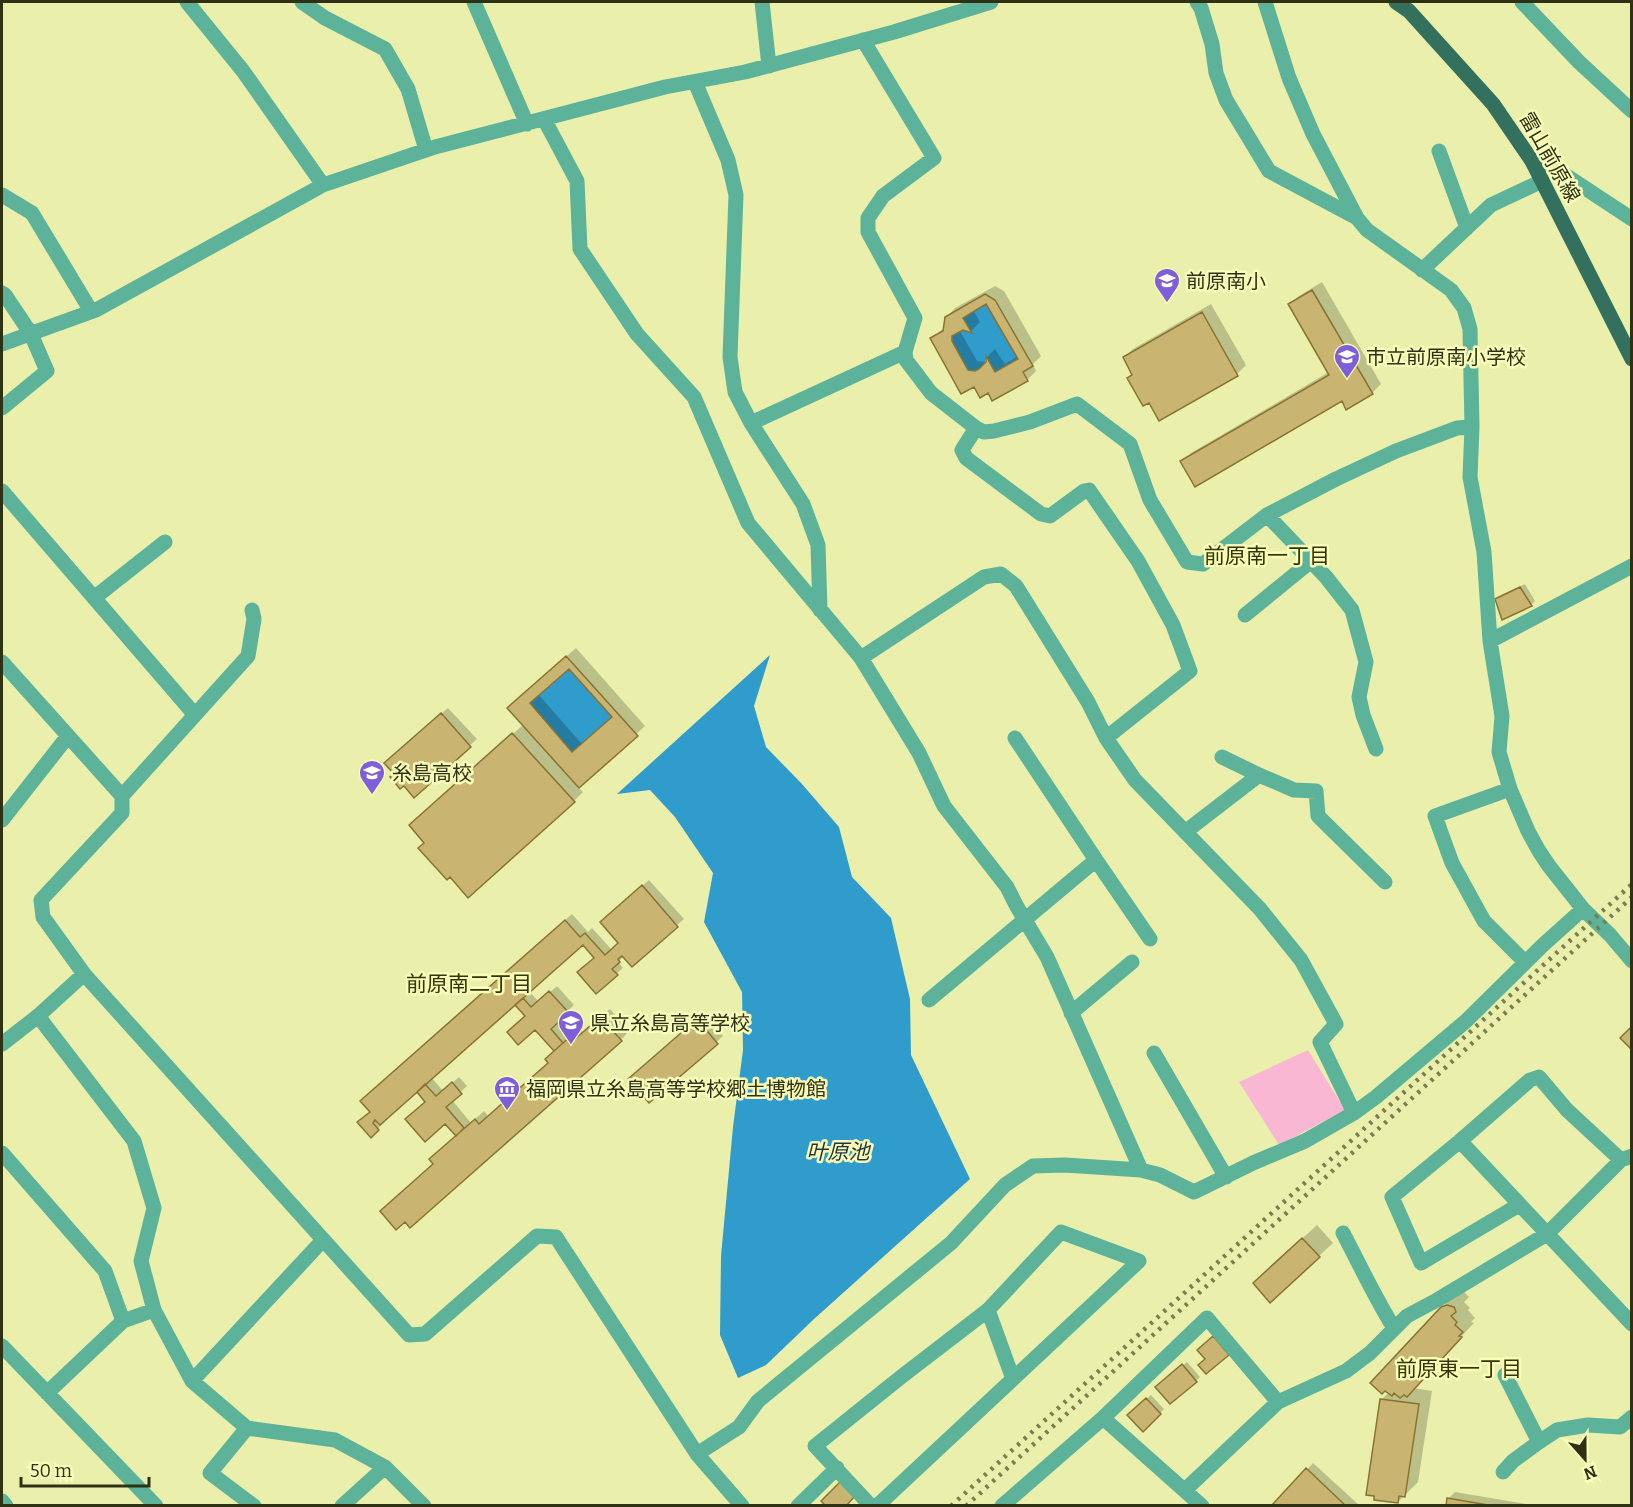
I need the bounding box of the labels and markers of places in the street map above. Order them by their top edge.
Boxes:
school or university icon: 前原南小 [1152,266,1182,304]
place label: 前原南小 [1186,269,1266,293]
school or university icon: 市立前原南小学校 [1332,342,1362,380]
place label: 市立前原南小学校 [1366,345,1526,369]
school or university icon: 糸島高校 [357,758,387,796]
place label: 糸島高校 [392,761,472,785]
school or university icon: 県立糸島高等学校 [556,1008,586,1046]
place label: 県立糸島高等学校 [590,1011,750,1035]
museum icon: 福岡県立糸島高等学校郷土博物館 [492,1074,522,1112]
place label: 福岡県立糸島高等学校郷土博物館 [526,1077,826,1101]

